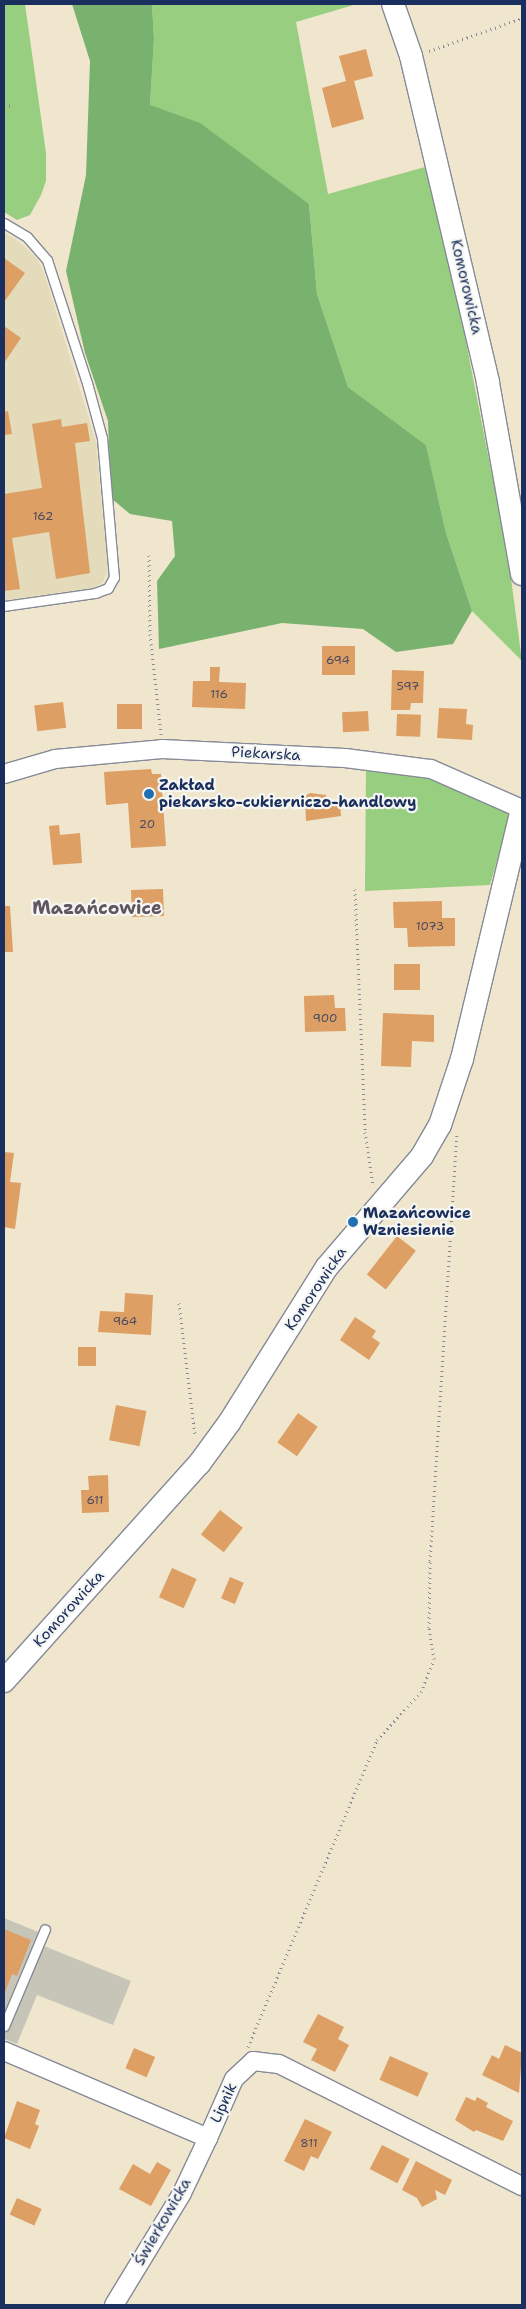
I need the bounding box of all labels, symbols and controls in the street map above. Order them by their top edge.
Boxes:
street label: Komorowicka [446,238,486,336]
house number: 162 [33,510,53,524]
house number: 694 [326,654,350,668]
house number: 597 [397,680,419,694]
house number: 116 [210,688,228,702]
street label: Piekarska [231,743,301,765]
place label: Zakład piekarsko-cukierniczo-handlowy [159,776,416,811]
marker: Zakład piekarsko-cukierniczo-handlowy [143,788,155,800]
house number: 20 [139,818,155,832]
district label: Mazańcowice [32,897,162,919]
house number: 1073 [416,920,444,934]
house number: 900 [313,1012,337,1026]
place label: Mazańcowice Wzniesienie [363,1204,471,1239]
marker: Mazańcowice Wzniesienie [347,1216,359,1228]
street label: Komorowicka [281,1244,351,1334]
house number: 964 [113,1315,137,1329]
house number: 611 [86,1494,104,1508]
street label: Komorowicka [30,1567,108,1651]
street label: Lipnik [207,2080,241,2126]
house number: 811 [300,2137,318,2151]
street label: Świerkowicka [131,2175,195,2269]

